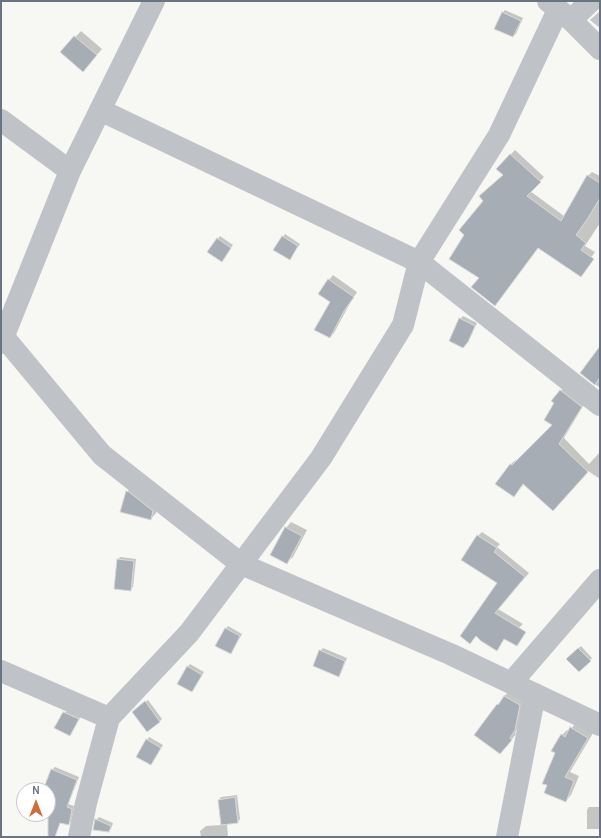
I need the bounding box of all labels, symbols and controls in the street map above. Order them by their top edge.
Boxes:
north arrow [16,782,56,822]
text: N [32,784,40,797]

